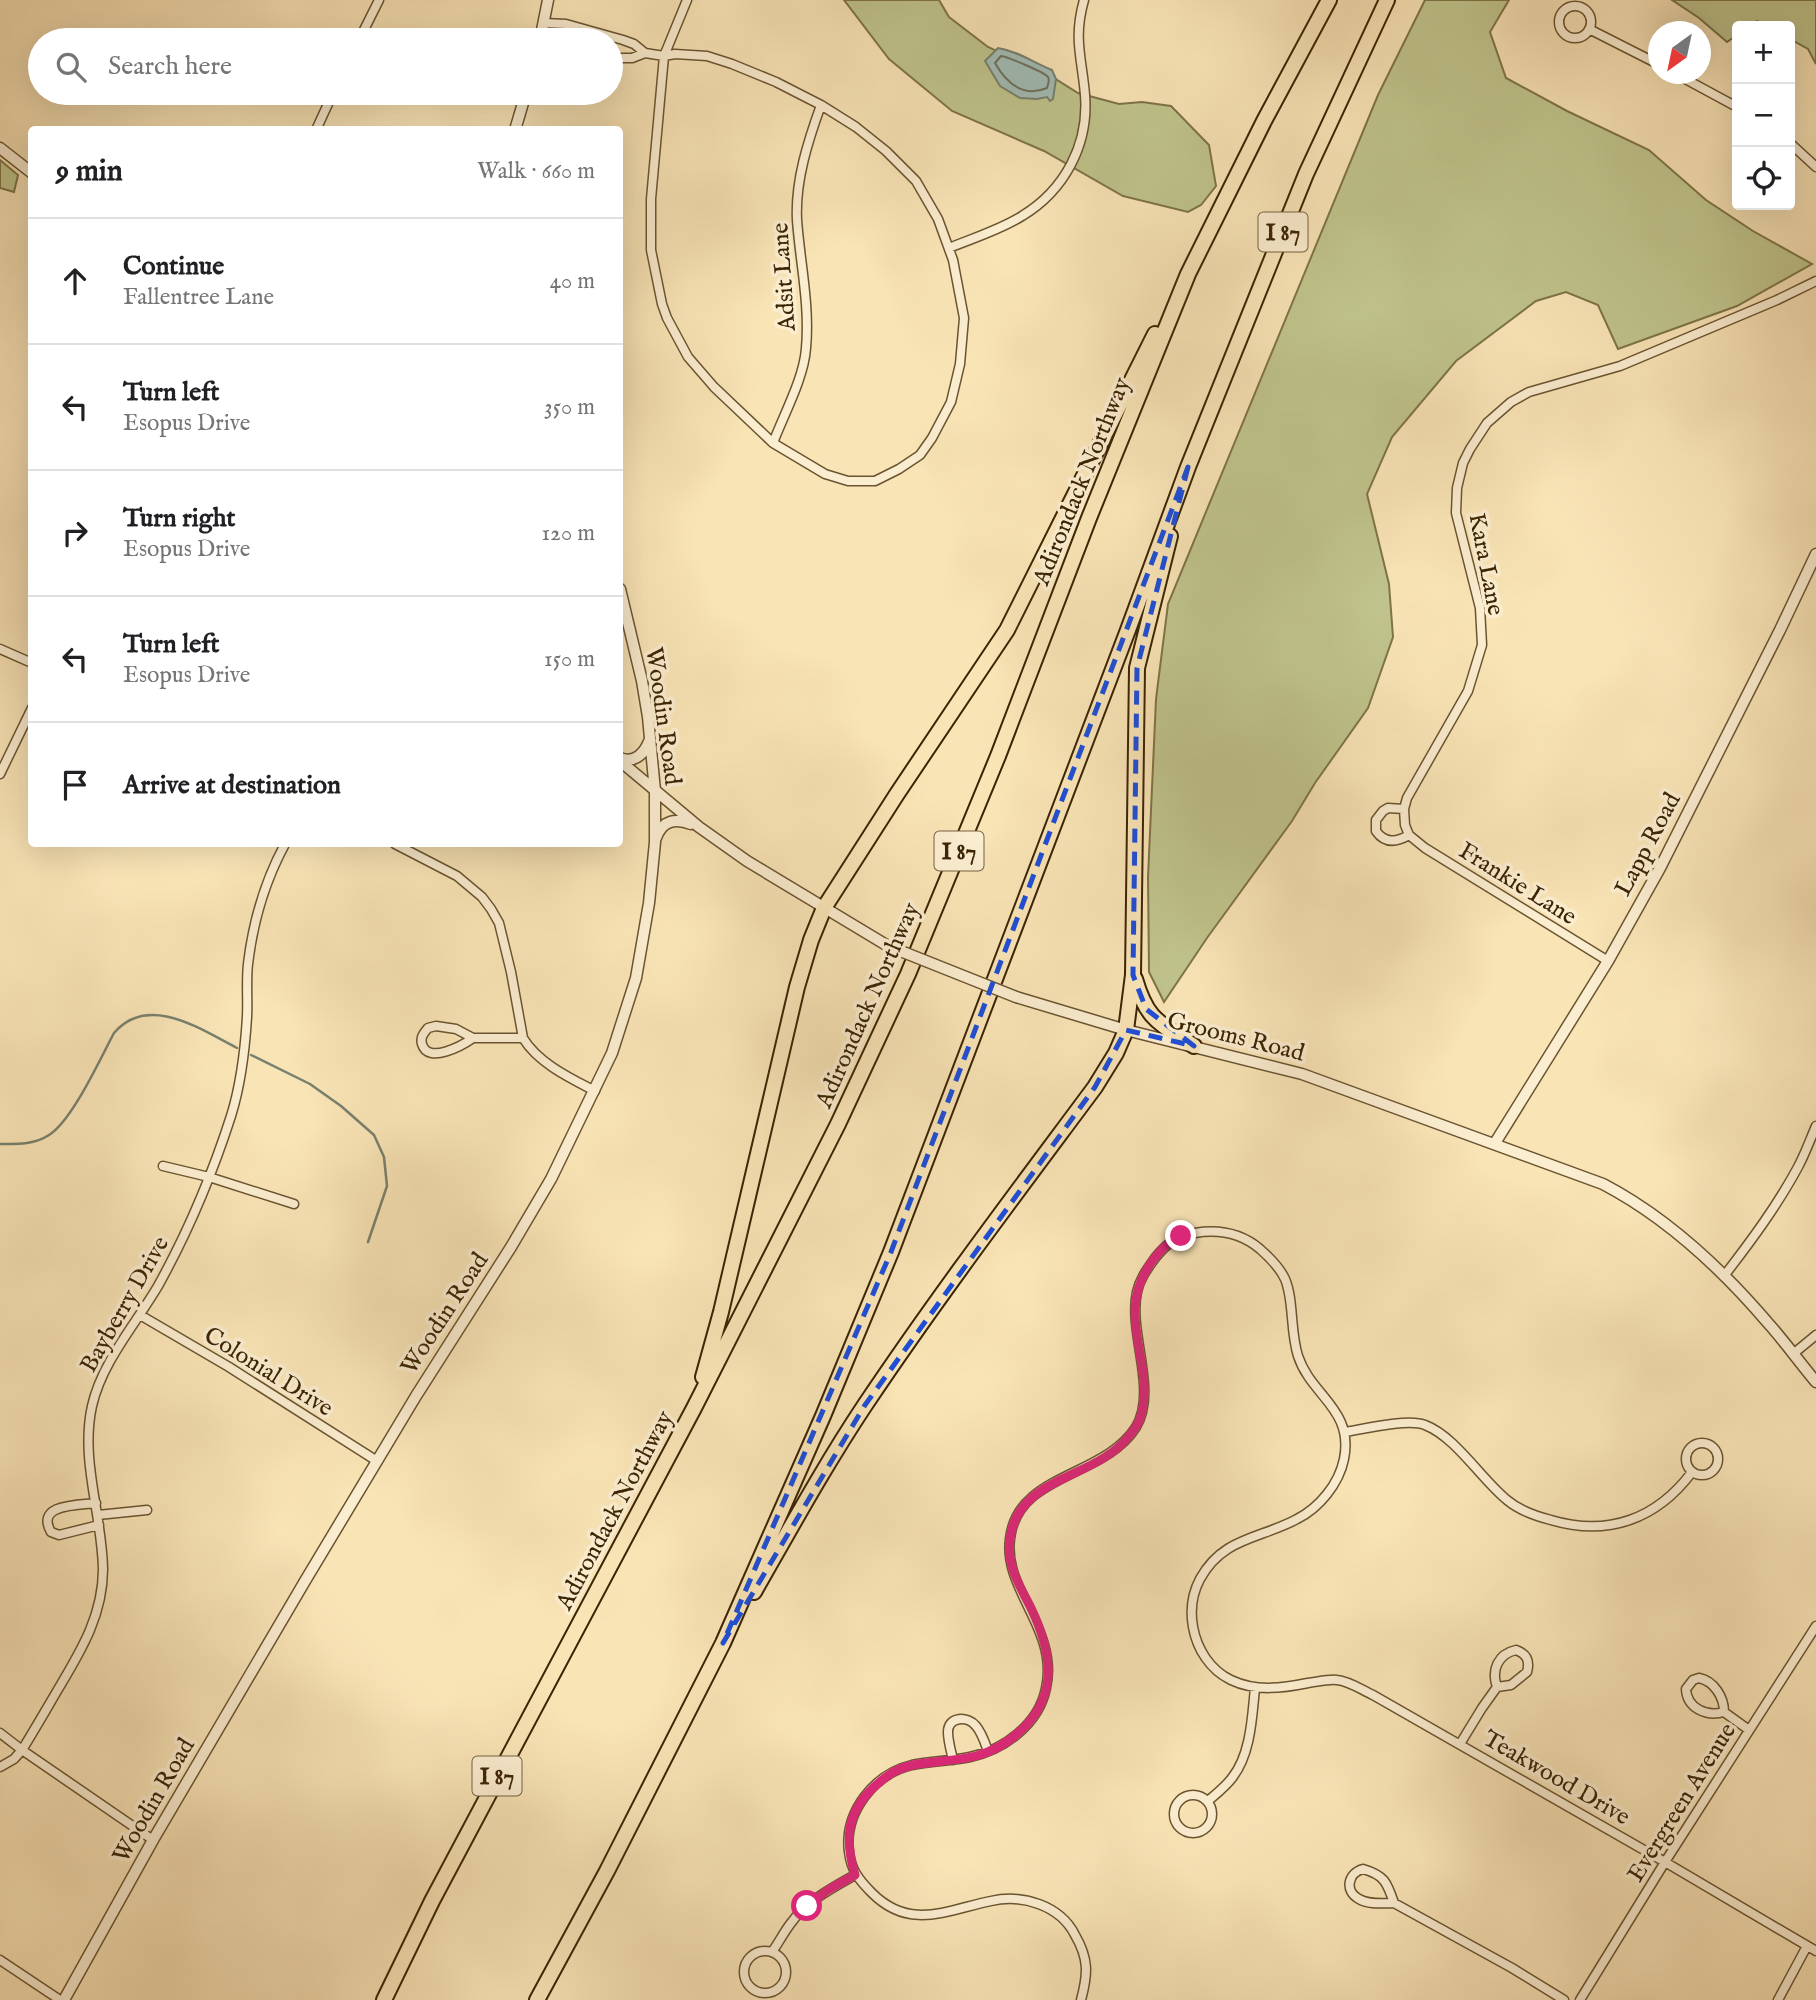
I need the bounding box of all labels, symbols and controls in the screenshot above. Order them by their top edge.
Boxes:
north arrow [1648,21,1711,84]
map controls [1732,21,1795,210]
button: + [1732,21,1795,84]
search box [28,28,623,105]
icon: search [52,48,90,86]
text: Search here [108,50,232,83]
button: − [1732,84,1795,147]
button: locate [1732,147,1795,210]
text: 9 min [56,153,123,191]
text: Walk · 660 m [477,157,595,186]
road number: I 87 [1258,213,1308,252]
street label: Adsit Lane [765,222,804,333]
text: Continue [123,250,224,283]
icon: ahead [56,262,94,300]
text: 40 m [550,267,595,296]
text: Fallentree Lane [123,283,274,312]
street label: Adirondack Northway [1026,373,1138,591]
text: Turn left [123,376,220,409]
icon: left [56,388,94,426]
text: 350 m [544,393,595,422]
text: Esopus Drive [123,409,250,438]
text: Turn right [123,502,236,535]
street label: Kara Lane [1460,511,1511,618]
icon: right [56,514,94,552]
text: 120 m [542,519,595,548]
text: Esopus Drive [123,535,250,564]
text: Turn left [123,628,220,661]
icon: left [56,640,94,678]
text: 150 m [544,645,595,674]
street label: Woodin Road [637,645,688,787]
text: Esopus Drive [123,661,250,690]
icon: arrive [56,766,94,804]
text: Arrive at destination [123,769,341,802]
street label: Lapp Road [1608,787,1689,902]
road number: I 87 [934,832,984,870]
street label: Frankie Lane [1452,836,1582,933]
street label: Adirondack Northway [809,898,928,1114]
street label: Grooms Road [1164,1005,1308,1070]
route end [1165,1220,1196,1251]
street label: Bayberry Drive [74,1231,177,1378]
street label: Woodin Road [394,1247,496,1381]
street label: Colonial Drive [198,1320,339,1424]
street label: Adirondack Northway [549,1405,681,1617]
street label: Evergreen Avenue [1621,1717,1744,1888]
street label: Teakwood Drive [1477,1724,1635,1833]
street label: Woodin Road [106,1733,203,1869]
road number: I 87 [472,1756,522,1796]
route start [791,1890,822,1921]

